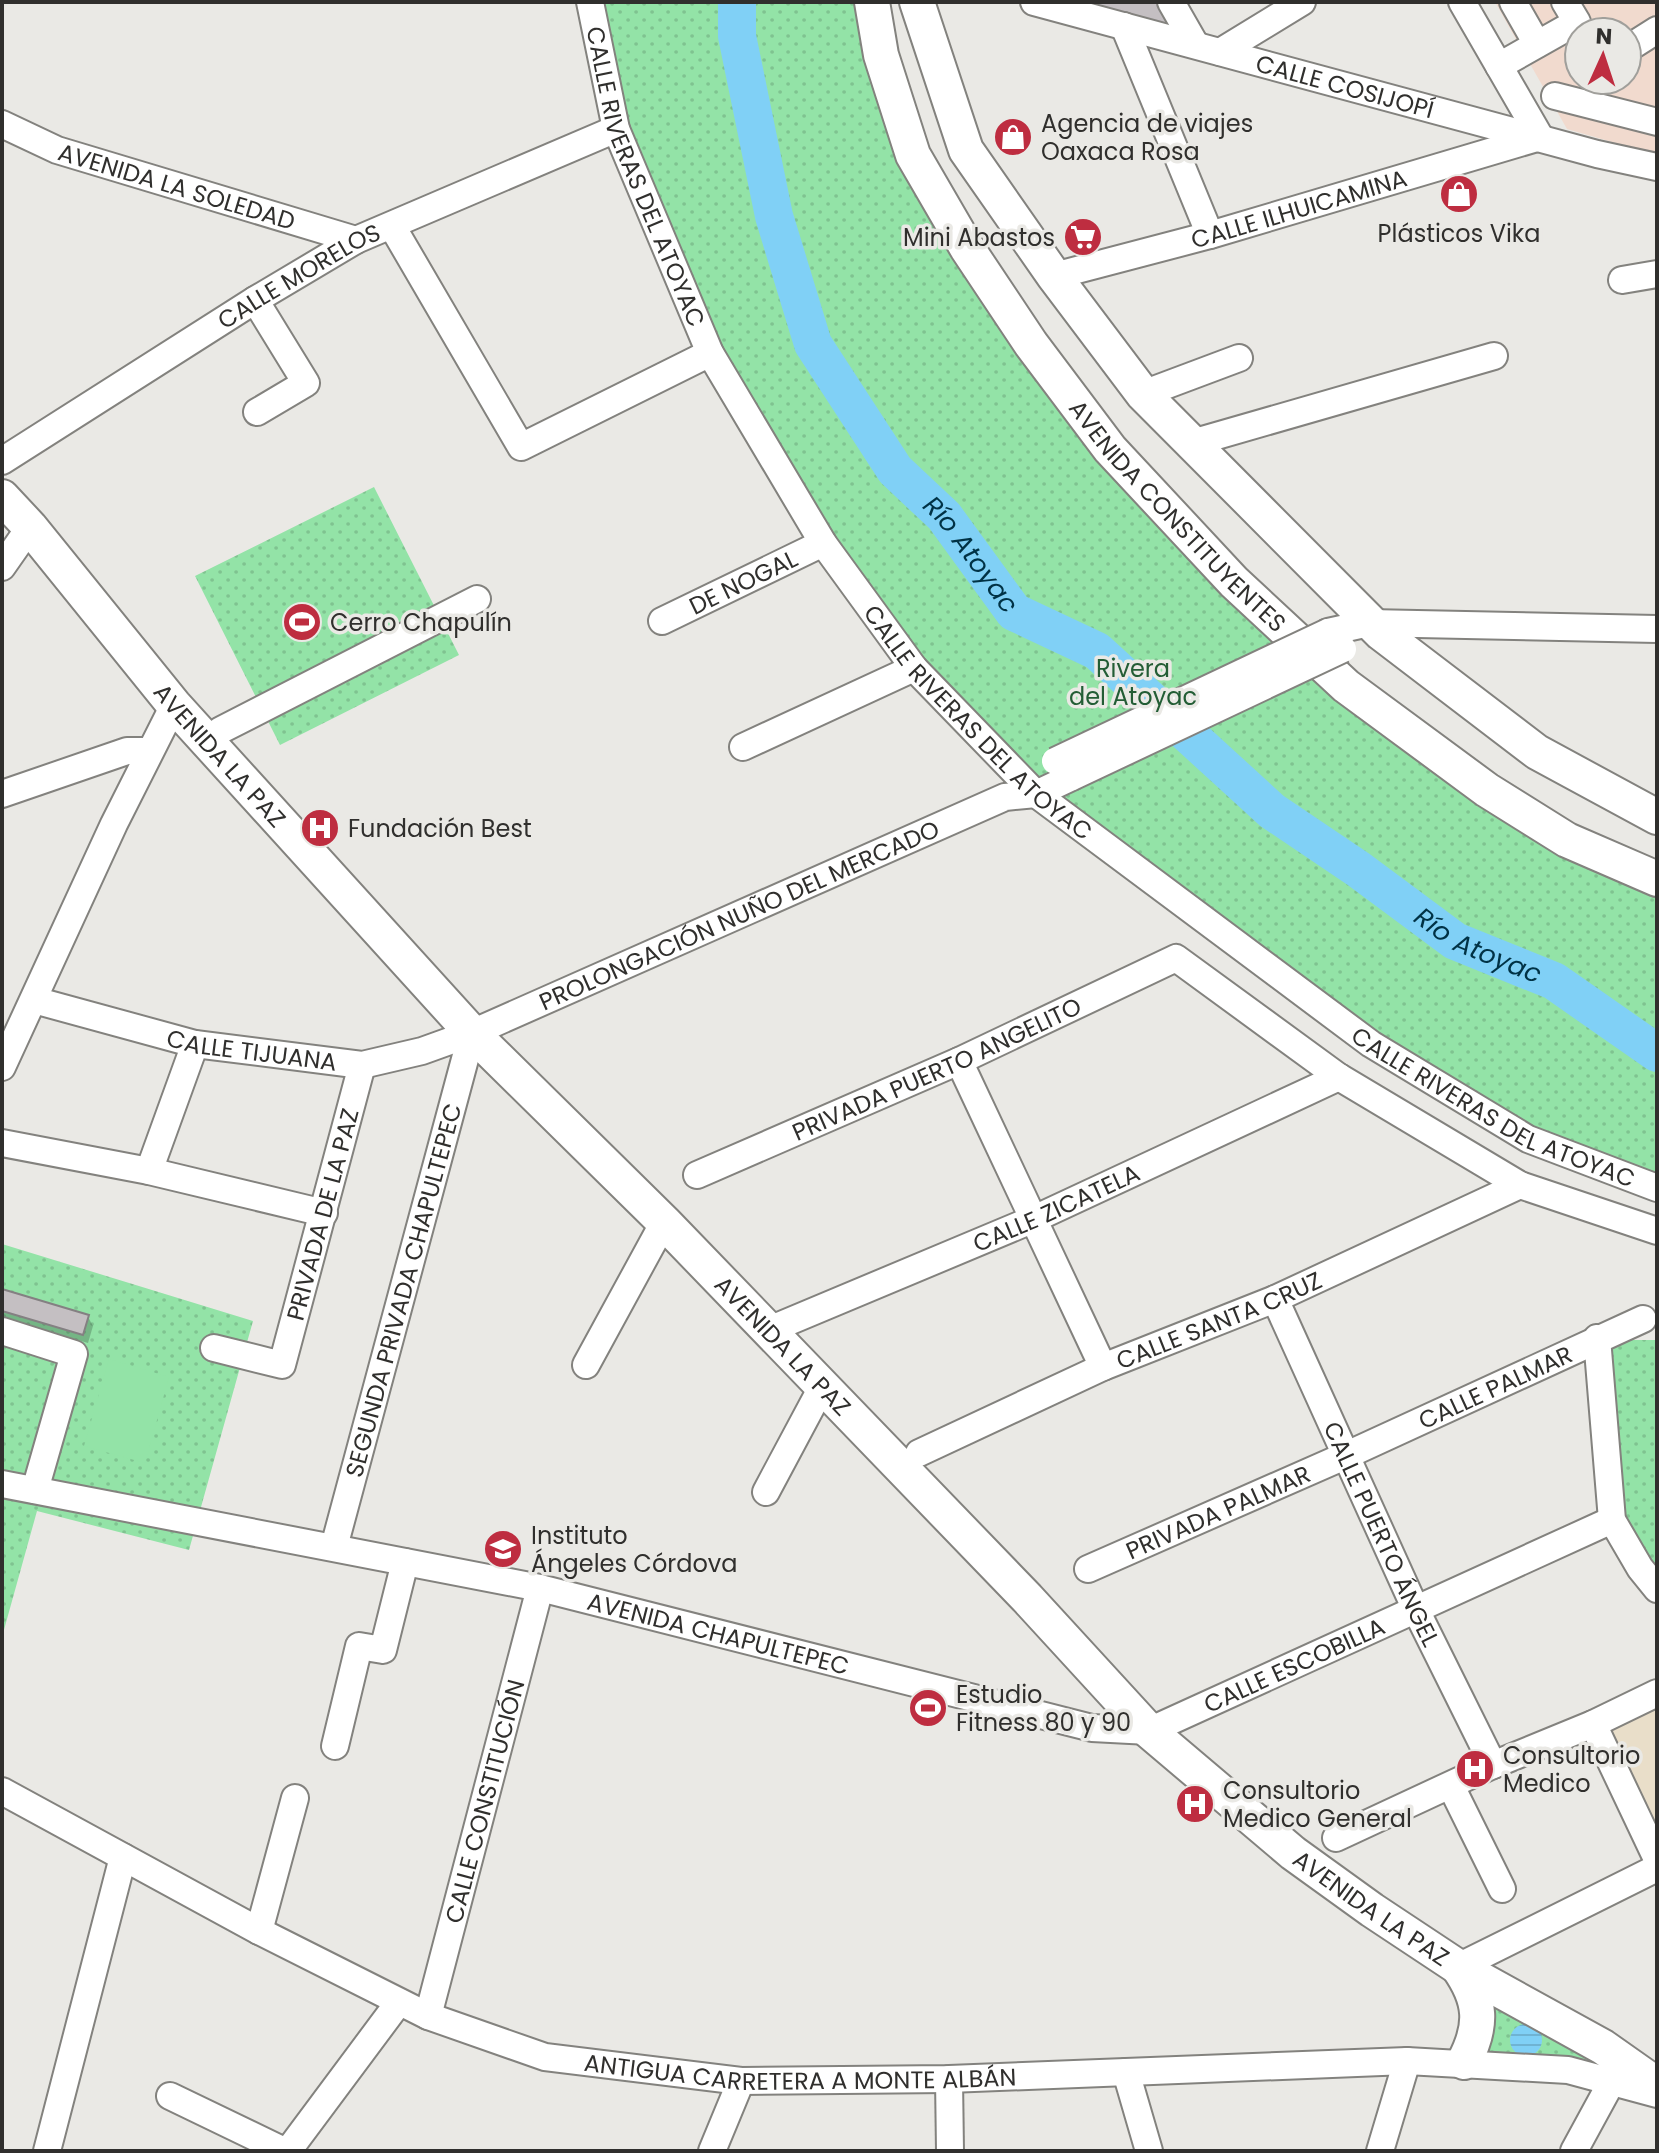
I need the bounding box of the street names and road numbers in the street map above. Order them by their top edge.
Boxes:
street label: CALLE RIVERAS DEL ATOYAC [579,23,714,332]
street label: CALLE COSIJOPÍ [1252,46,1438,126]
street label: AVENIDA LA SOLEDAD [54,135,299,237]
street label: CALLE ILHUICAMINA [1187,161,1411,256]
street label: CALLE MORELOS [211,215,385,336]
street label: AVENIDA CONSTITUYENTES [1062,393,1294,639]
street label: DE NOGAL [683,541,803,622]
street label: CALLE RIVERAS DEL ATOYAC [857,598,1100,847]
street label: AVENIDA LA PAZ [146,676,294,834]
street label: PROLONGACIÓN NUÑO DEL MERCADO [534,812,944,1018]
street label: PRIVADA PUERTO ANGELITO [787,989,1086,1148]
street label: CALLE RIVERAS DEL ATOYAC [1345,1019,1640,1195]
street label: CALLE TIJUANA [163,1021,339,1078]
street label: SEGUNDA PRIVADA CHAPULTEPEC [337,1099,469,1481]
street label: PRIVADA DE LA PAZ [278,1105,366,1324]
street label: CALLE ZICATELA [968,1156,1145,1259]
street label: CALLE SANTA CRUZ [1111,1263,1327,1377]
street label: AVENIDA LA PAZ [708,1268,859,1423]
street label: CALLE PALMAR [1413,1337,1577,1437]
street label: CALLE PUERTO ÁNGEL [1316,1416,1448,1652]
street label: PRIVADA PALMAR [1121,1457,1315,1567]
street label: AVENIDA CHAPULTEPEC [584,1584,853,1682]
street label: CALLE ESCOBILLA [1198,1609,1390,1720]
street label: CALLE CONSTITUCIÓN [436,1676,532,1927]
street label: AVENIDA LA PAZ [1287,1842,1456,1973]
street label: ANTIGUA CARRETERA A MONTE ALBÁN [582,2045,1017,2097]

